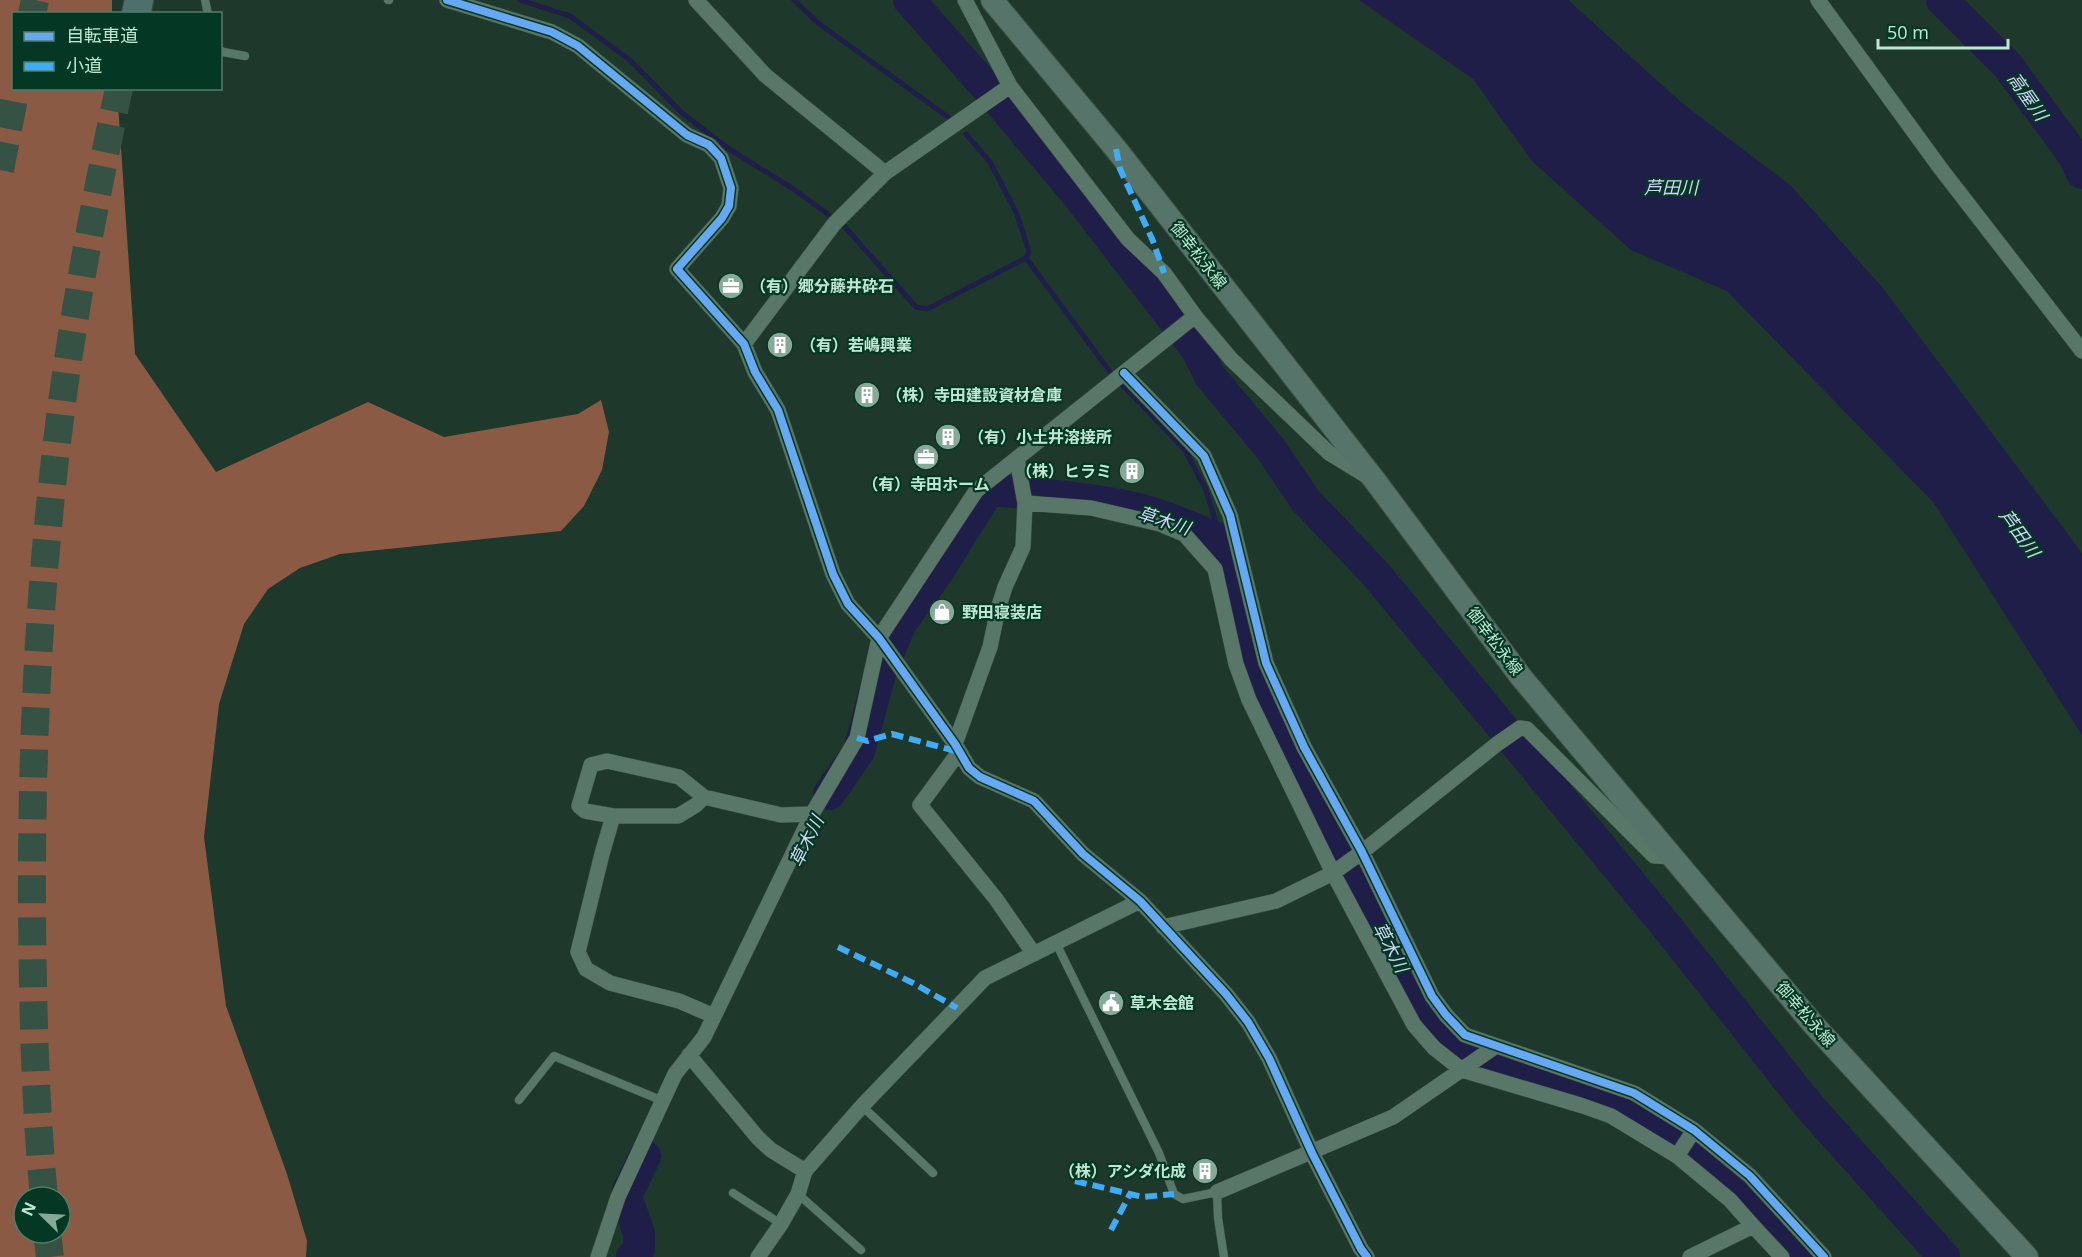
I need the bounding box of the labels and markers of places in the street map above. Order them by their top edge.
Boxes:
office icon: （有）郷分藤井砕石 [716,271,746,301]
place label: （有）郷分藤井砕石 [750,275,894,297]
building icon: （有）若嶋興業 [765,330,795,360]
place label: （有）若嶋興業 [800,334,912,356]
building icon: （株）寺田建設資材倉庫 [852,380,882,410]
place label: （株）寺田建設資材倉庫 [886,384,1062,406]
building icon: （有）小土井溶接所 [933,422,963,452]
place label: （有）小土井溶接所 [968,426,1112,448]
office icon: （有）寺田ホーム [911,442,941,472]
building icon: （株）ヒラミ [1117,456,1147,486]
place label: （株）ヒラミ [1016,460,1112,482]
place label: （有）寺田ホーム [862,473,990,495]
shop icon: 野田寝装店 [927,597,957,627]
place label: 野田寝装店 [962,601,1042,623]
public building icon: 草木会館 [1096,988,1126,1018]
place label: 草木会館 [1130,992,1194,1014]
building icon: （株）アシダ化成 [1190,1156,1220,1186]
place label: （株）アシダ化成 [1059,1160,1186,1182]

